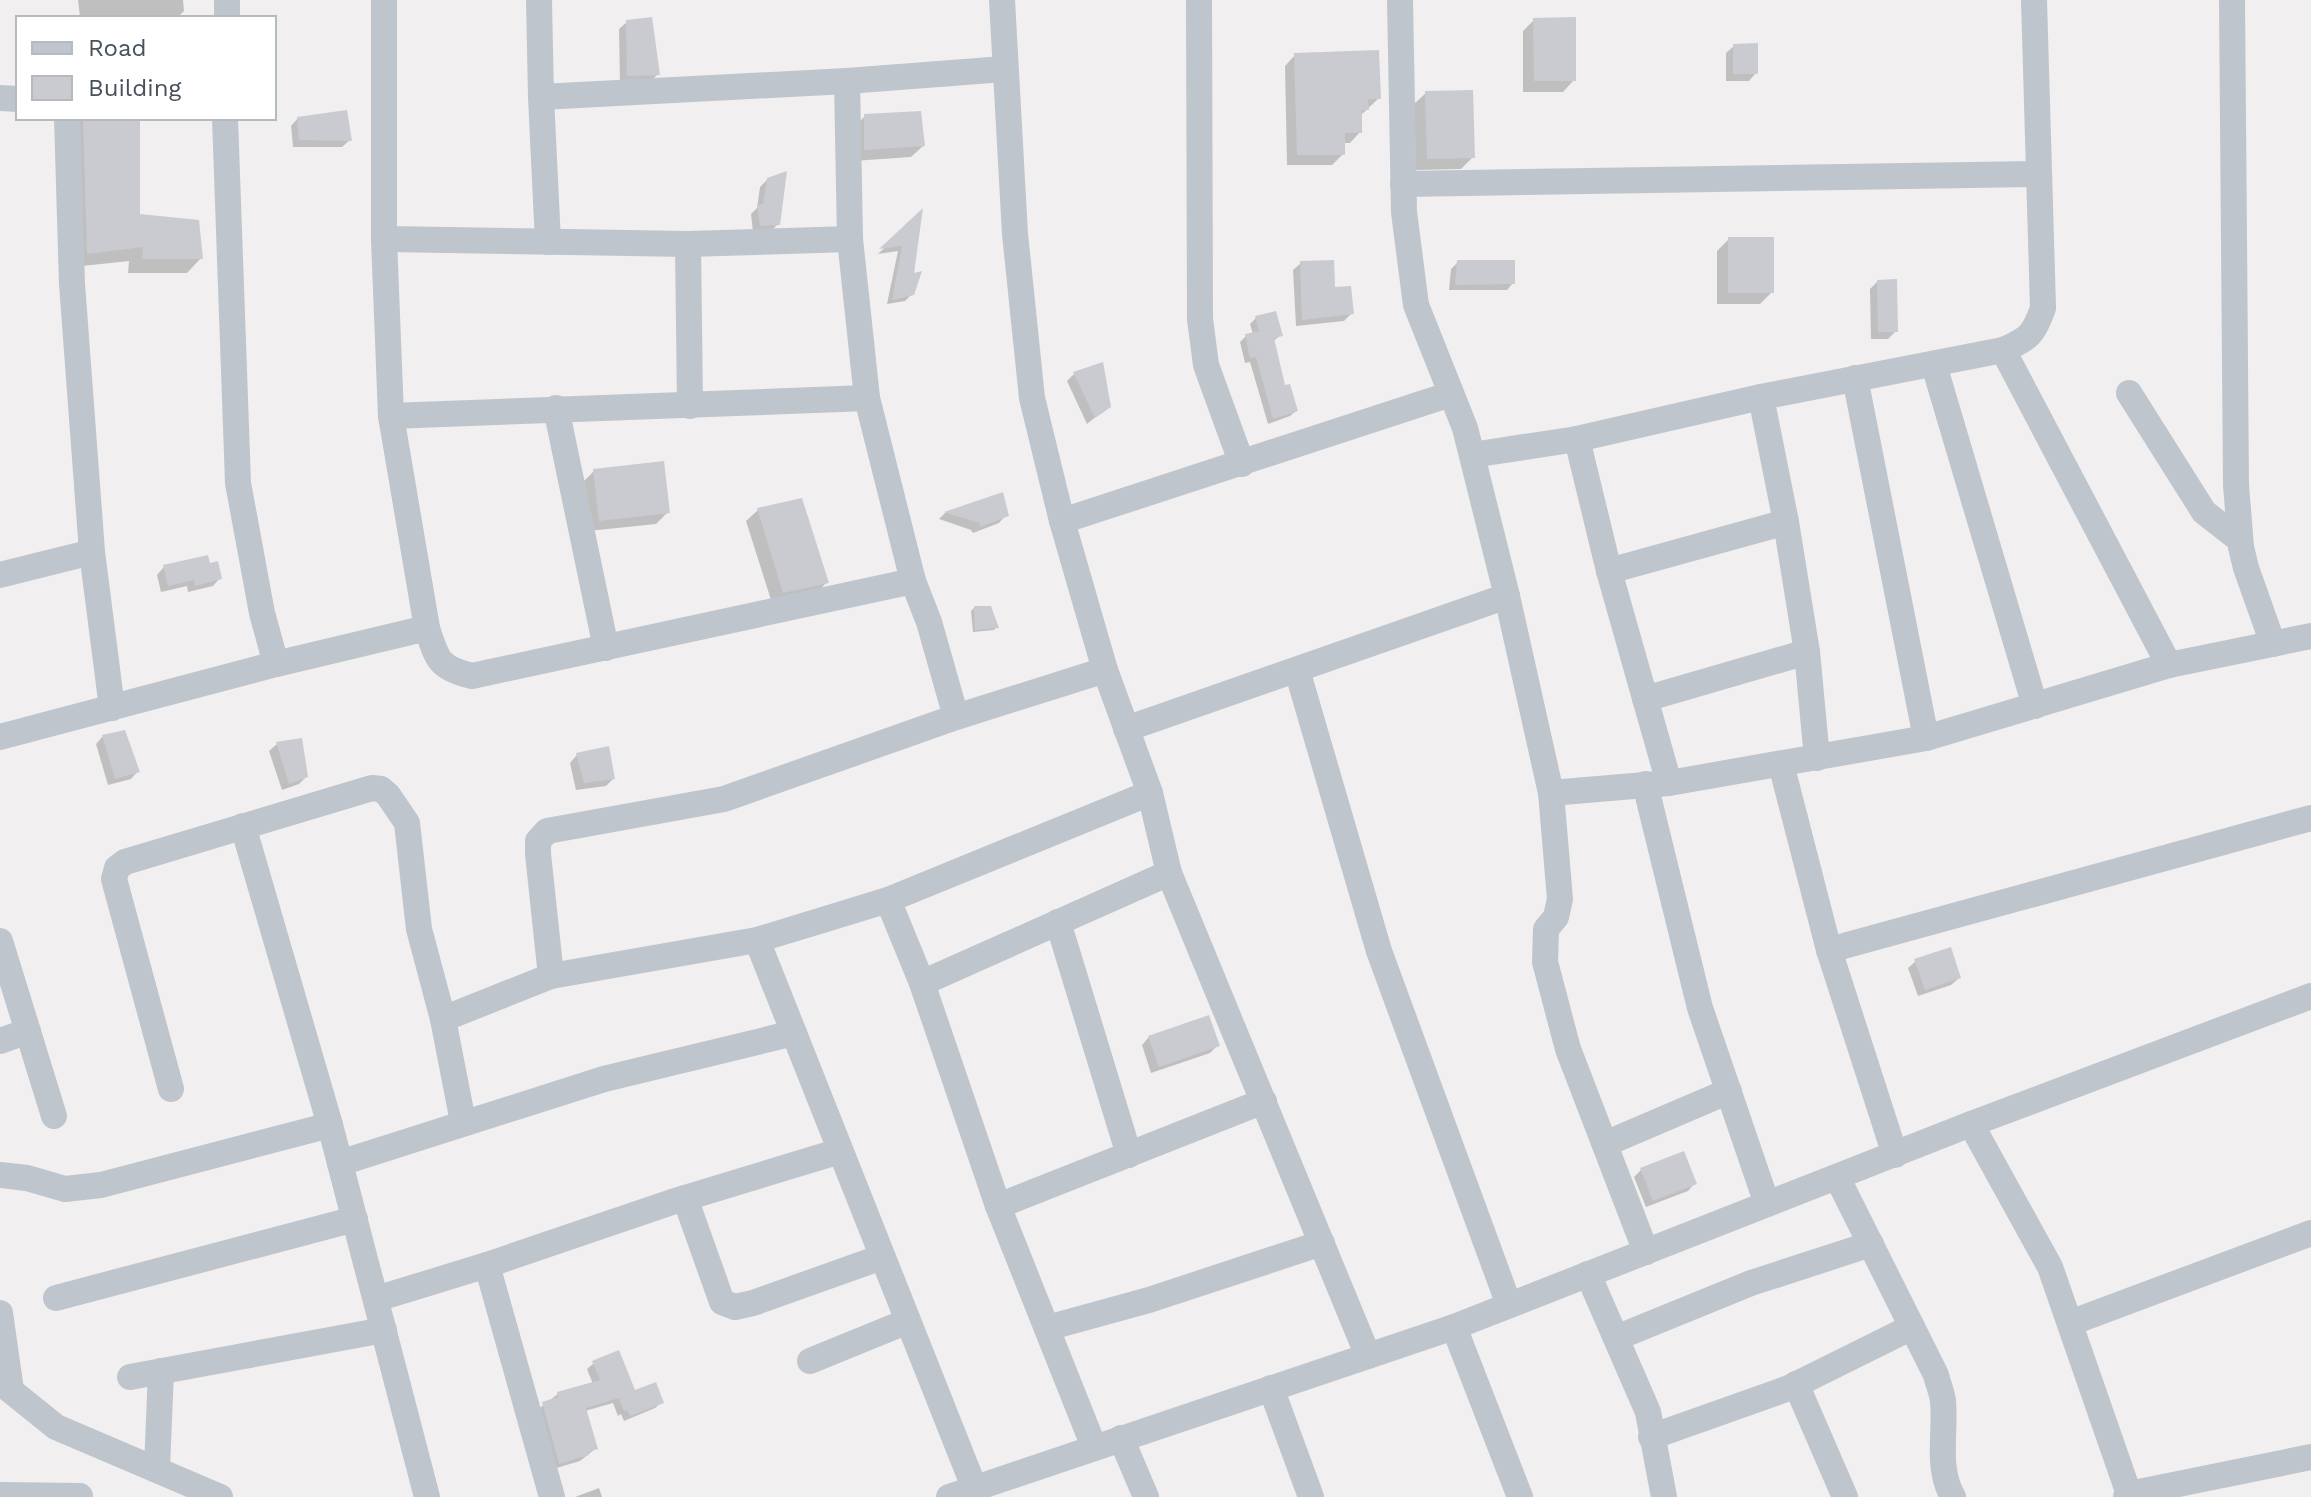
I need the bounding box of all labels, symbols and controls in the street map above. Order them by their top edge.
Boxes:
legend [16,16,276,120]
text: Road [88,34,147,62]
text: Building [88,74,181,102]

